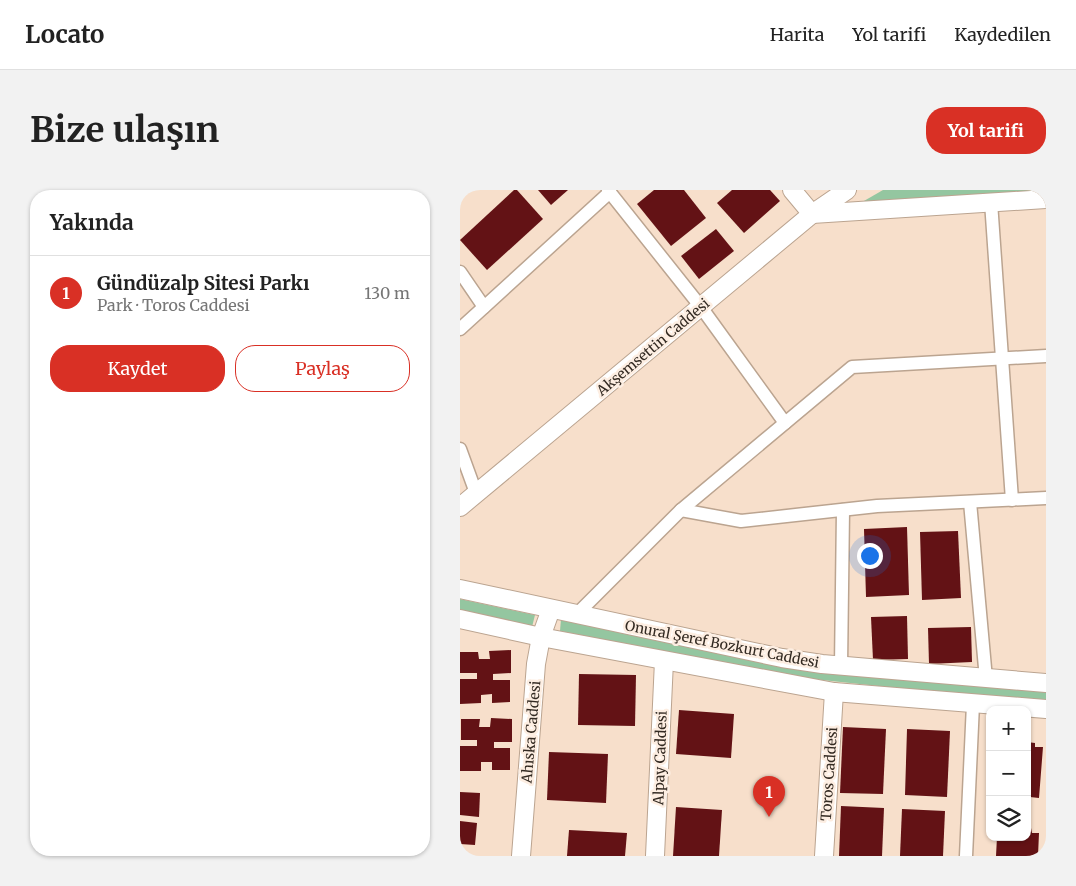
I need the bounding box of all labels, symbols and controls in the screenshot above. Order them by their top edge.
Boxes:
text: Locato [25,19,104,50]
text: Harita [770,23,824,46]
text: Yol tarifi [852,23,926,46]
text: Kaydedilen [954,23,1051,46]
button: Yol tarifi [926,107,1046,154]
text: Bize ulaşın [30,108,219,152]
text: Yakında [50,209,134,236]
text: Gündüzalp Sitesi Parkı [97,271,309,295]
text: 1 [62,283,70,303]
text: 130 m [364,283,410,303]
street label: Akşemsettin Caddesi [592,294,714,400]
text: Park · Toros Caddesi [97,295,250,315]
button: Kaydet [50,345,225,392]
button: Paylaş [235,345,410,392]
your location [857,543,883,569]
street label: Onural Şeref Bozkurt Caddesi [623,616,821,672]
street label: Ahıska Caddesi [517,680,544,785]
map controls [986,706,1031,841]
button: + [986,706,1031,751]
street label: Alpay Caddesi [649,710,671,806]
street label: Toros Caddesi [817,726,841,822]
button: − [986,751,1031,796]
pin: 1 [753,776,785,817]
button: layers [986,796,1031,841]

